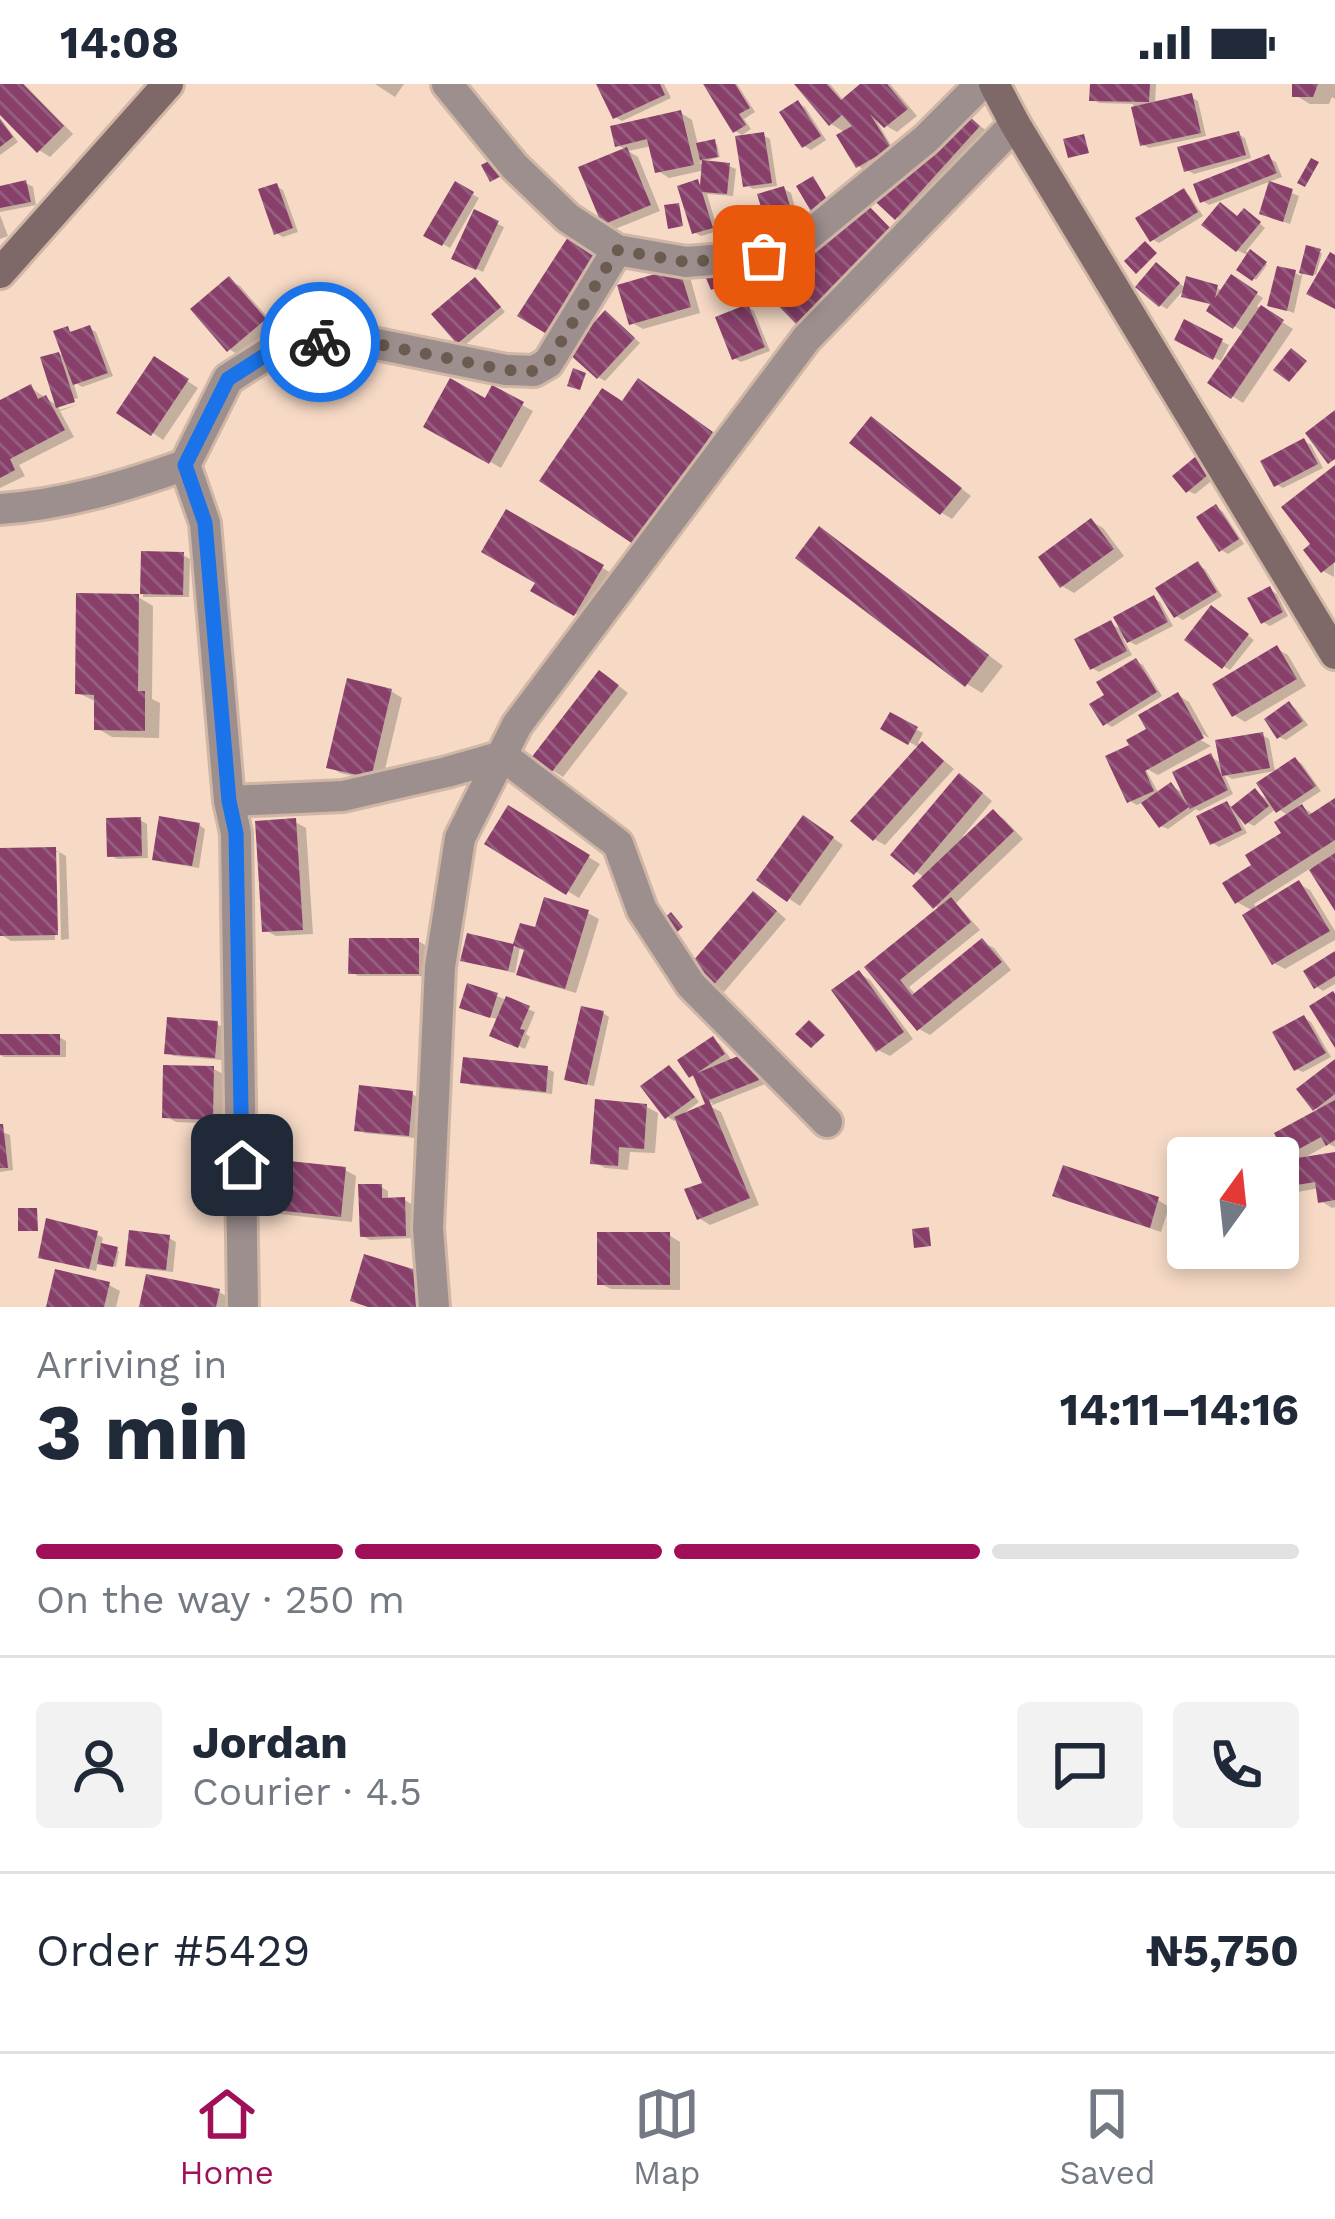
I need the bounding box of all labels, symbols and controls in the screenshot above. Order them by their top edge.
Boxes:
text: 14:08 [60,16,179,69]
pin [713,205,815,307]
icon: bag [731,223,797,289]
courier [260,282,380,402]
icon: bike [287,309,353,375]
pin [191,1114,293,1216]
icon: home [209,1132,275,1198]
north arrow [1167,1137,1299,1269]
map controls [1167,1137,1299,1269]
text: Arriving in [36,1342,227,1387]
text: 14:11–14:16 [1060,1383,1299,1436]
text: 3 min [36,1386,249,1478]
text: On the way · 250 m [36,1577,405,1622]
button: person [36,1702,162,1828]
button: chat [1017,1702,1143,1828]
button: phone [1173,1702,1299,1828]
text: Jordan [192,1716,348,1769]
text: Courier · 4.5 [192,1769,422,1814]
text: Order #5429 [36,1924,310,1977]
text: ₦5,750 [1146,1924,1299,1977]
tab: Home [180,2081,274,2192]
tab: Map [633,2081,700,2192]
tab: Saved [1060,2081,1155,2192]

